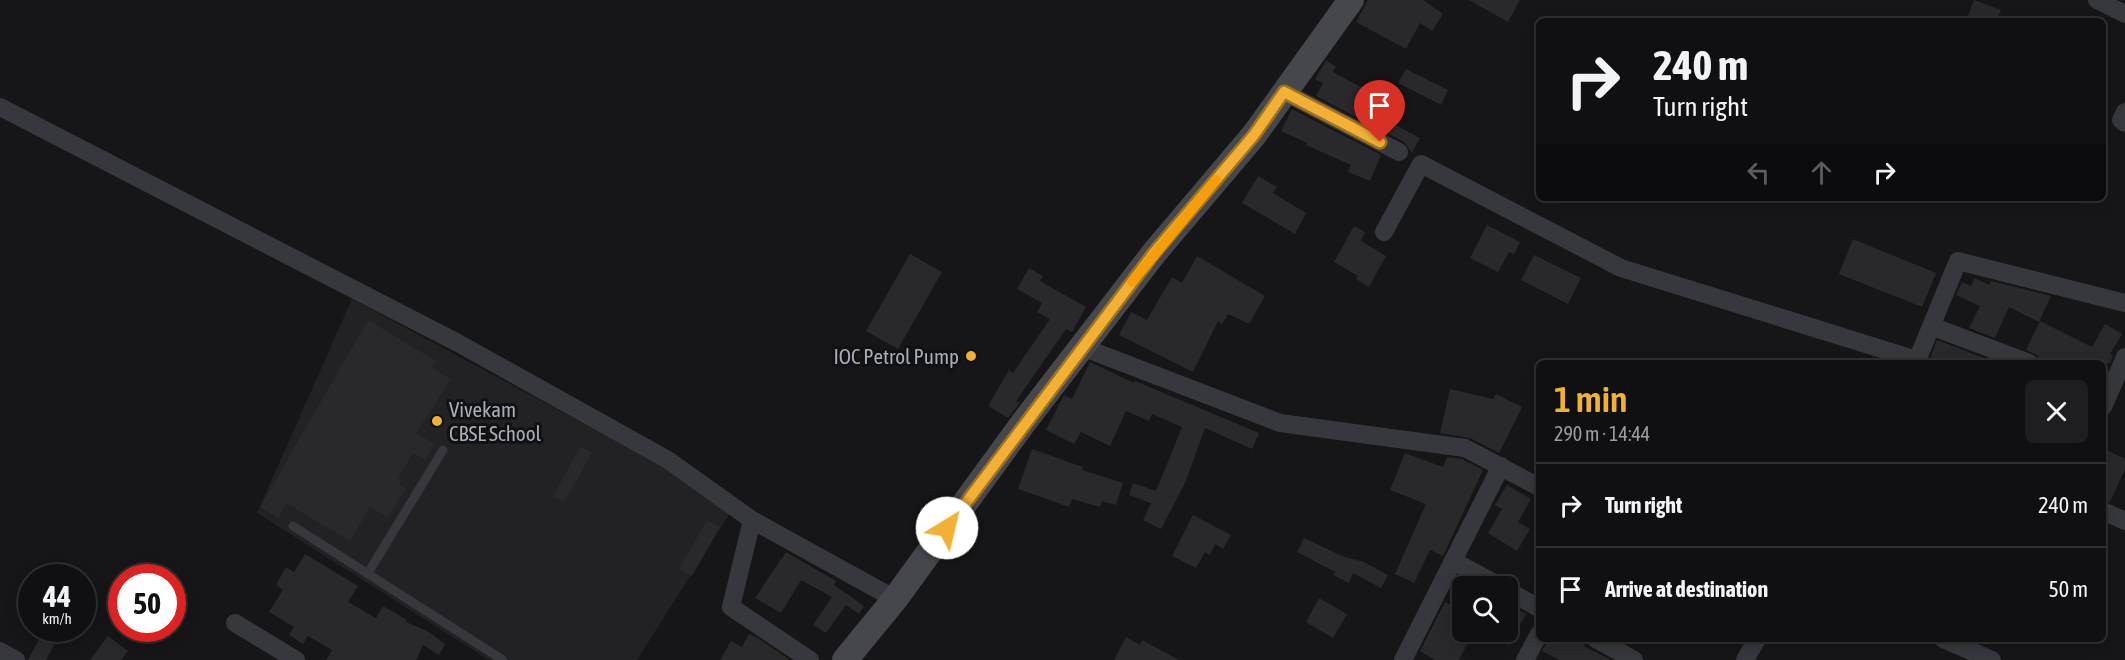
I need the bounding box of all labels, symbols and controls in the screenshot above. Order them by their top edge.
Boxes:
text: 240 m [1653,41,1748,89]
icon: right [1554,42,1632,120]
pin [1354,80,1405,142]
icon: arrive [1363,89,1396,122]
text: Turn right [1653,91,1748,122]
icon: left [1742,156,1775,189]
icon: ahead [1805,156,1838,189]
icon: right [1868,156,1901,189]
place label: IOC Petrol Pump [833,344,959,368]
marker: IOC Petrol Pump [964,349,978,363]
text: 1 min [1554,378,1628,420]
button: close [2025,380,2088,443]
place label: Vivekam CBSE School [449,397,542,445]
marker: Vivekam CBSE School [430,414,444,428]
text: 290 m · 14:44 [1554,422,1650,445]
icon: right [1554,489,1587,522]
text: Turn right [1605,492,1682,518]
text: 240 m [2038,492,2088,518]
position arrow [915,496,979,560]
speed limit sign: 50 [108,564,186,642]
icon: arrive [1554,573,1587,606]
map controls [1452,576,1518,642]
button: search [1452,576,1518,642]
text: Arrive at destination [1605,576,1768,602]
text: 50 m [2048,576,2088,602]
text: 44 [43,579,71,613]
text: km/h [42,610,72,627]

